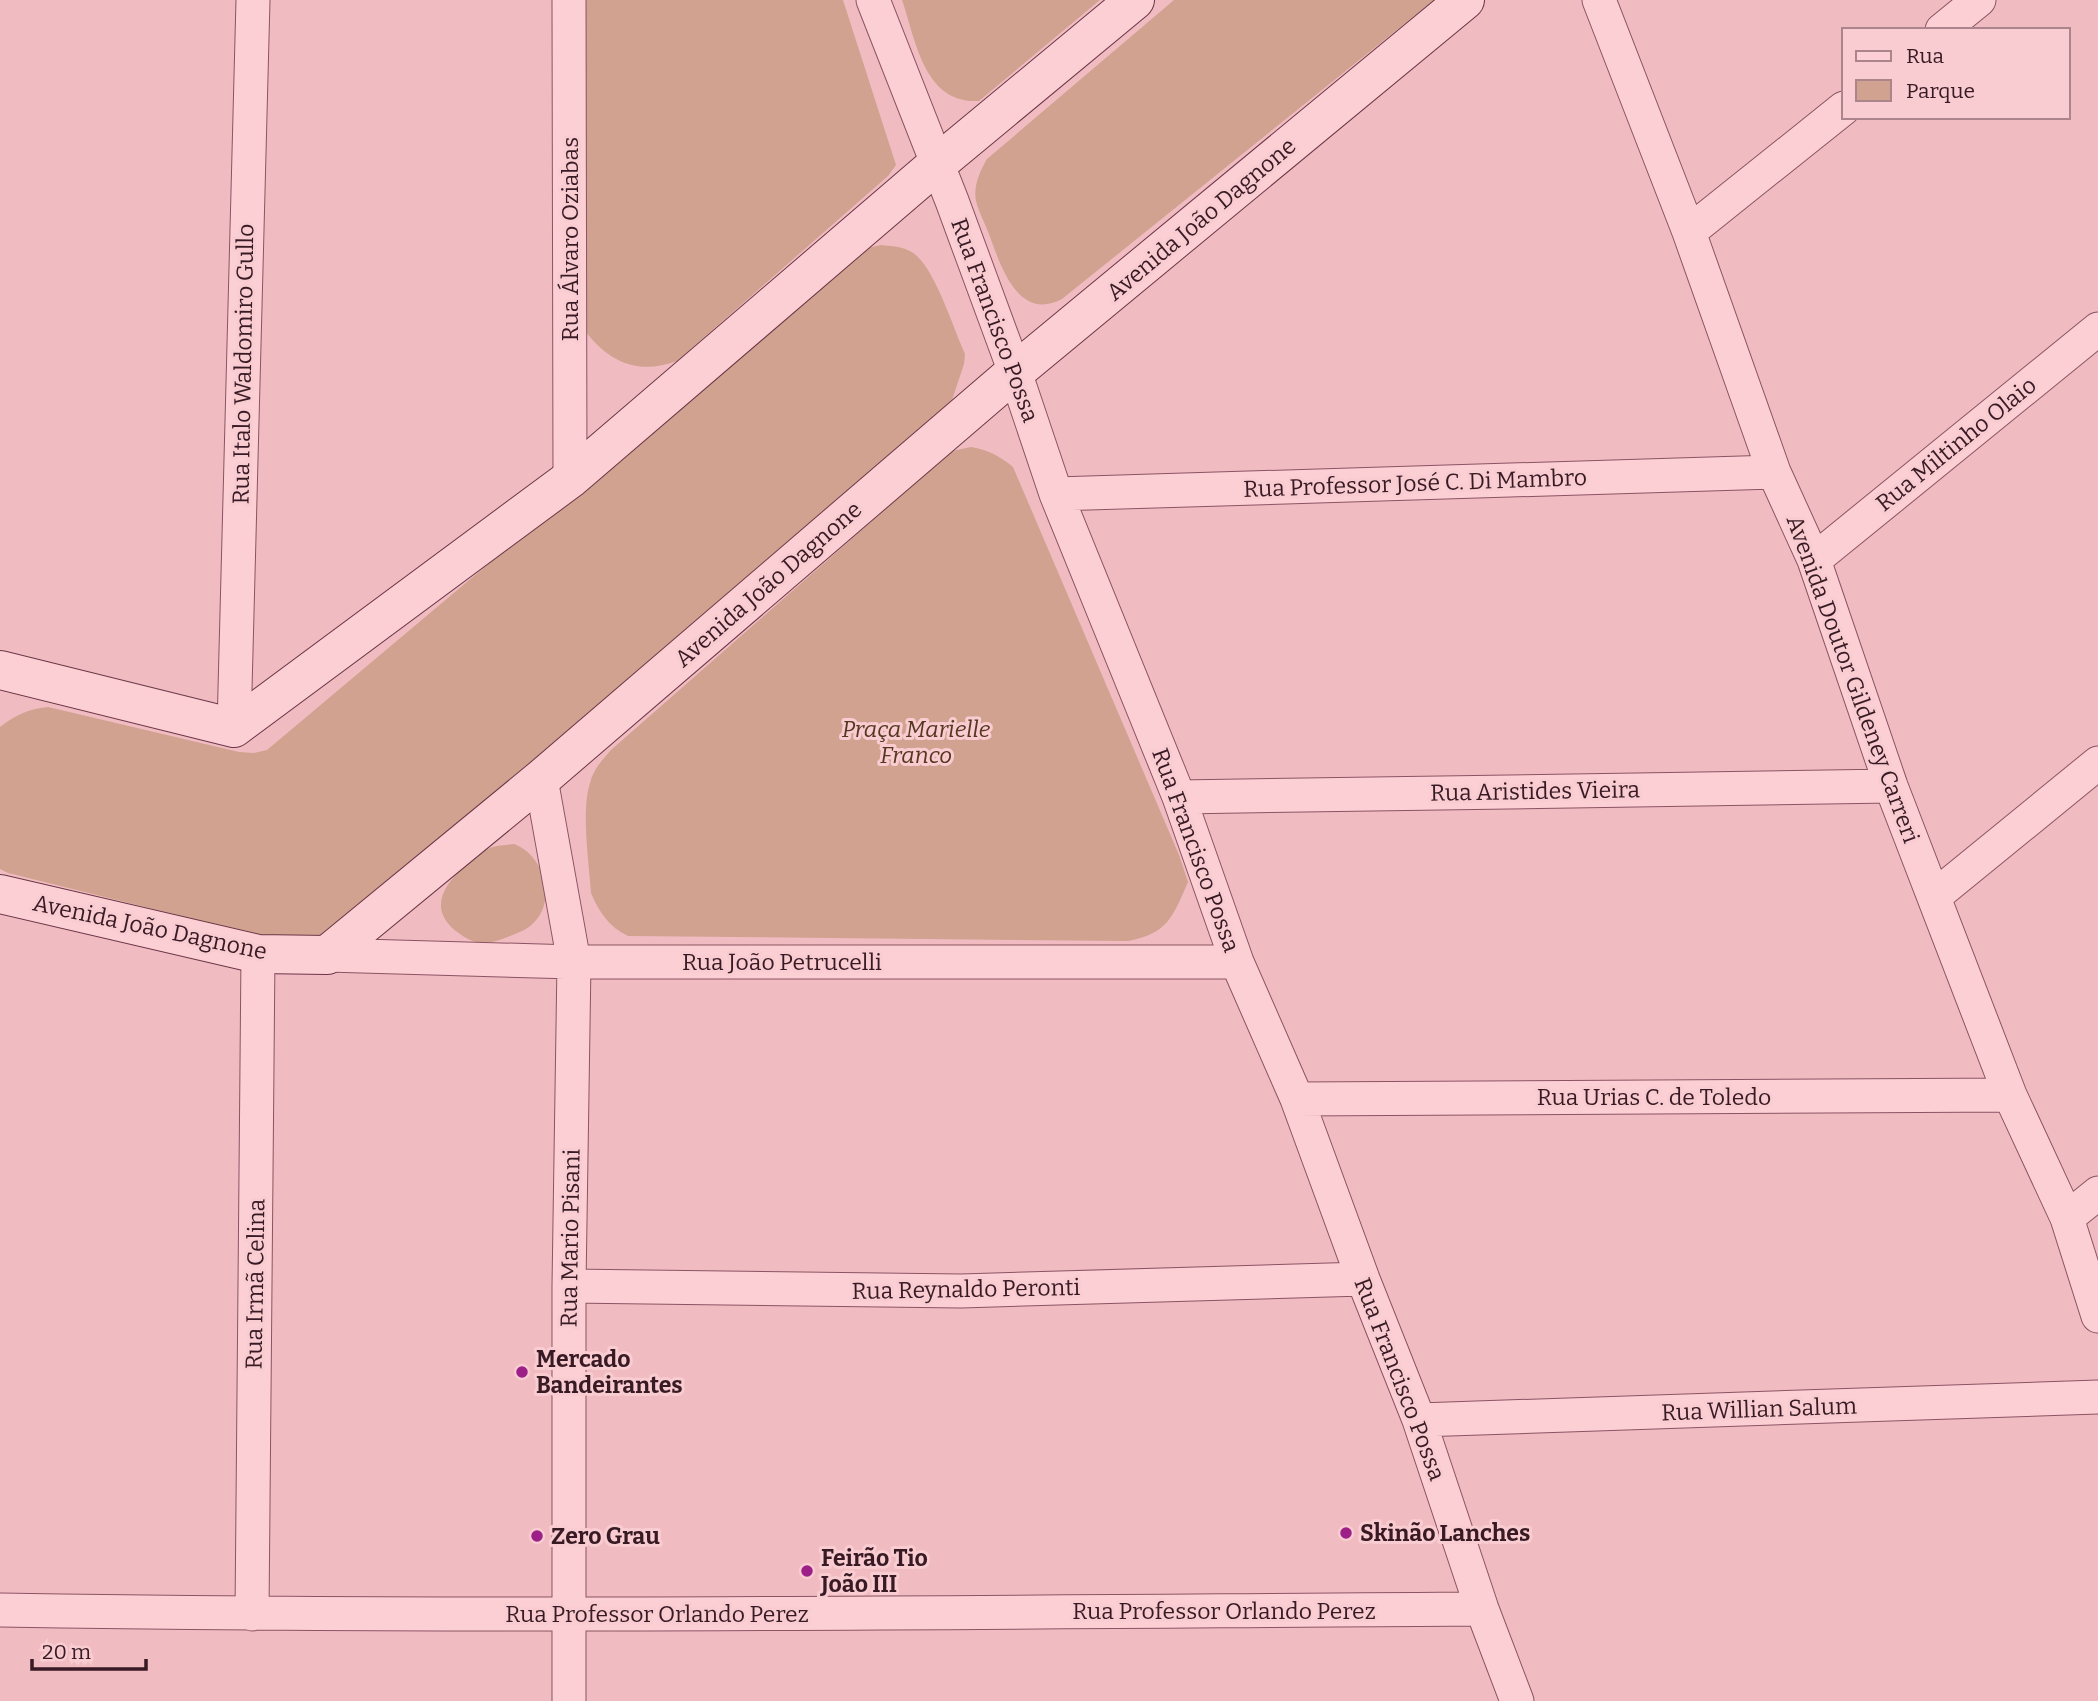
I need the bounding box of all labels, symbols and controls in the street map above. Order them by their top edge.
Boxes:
legend [1842,28,2070,119]
text: Rua [1906,43,1944,69]
text: Parque [1906,78,1975,104]
street label: Avenida João Dagnone [1101,132,1301,306]
street label: Rua Álvaro Oziabas [556,137,584,341]
street label: Rua Francisco Possa [945,214,1045,426]
street label: Rua Italo Waldomiro Gullo [227,223,259,505]
street label: Rua Miltinho Olaio [1870,371,2042,517]
street label: Rua Professor José C. Di Mambro [1243,463,1587,503]
street label: Avenida João Dagnone [669,495,867,673]
street label: Avenida Doutor Gildeney Carreri [1780,511,1926,847]
park label: Praça Marielle Franco [842,715,991,769]
street label: Rua Francisco Possa [1146,744,1246,956]
street label: Rua Aristides Vieira [1430,775,1641,807]
street label: Avenida João Dagnone [30,889,270,965]
street label: Rua João Petrucelli [682,948,882,976]
street label: Rua Urias C. de Toledo [1537,1083,1771,1111]
street label: Rua Mario Pisani [554,1148,586,1328]
street label: Rua Irmã Celina [240,1198,270,1370]
street label: Rua Reynaldo Peronti [851,1273,1081,1305]
street label: Rua Francisco Possa [1348,1274,1452,1485]
place label: Mercado Bandeirantes [536,1345,683,1399]
marker: Mercado Bandeirantes [514,1364,530,1380]
street label: Rua Willian Salum [1661,1392,1857,1426]
place label: Skinão Lanches [1360,1519,1530,1547]
place label: Zero Grau [551,1522,660,1550]
marker: Skinão Lanches [1338,1525,1354,1541]
marker: Zero Grau [529,1528,545,1544]
place label: Feirão Tio João III [819,1544,928,1598]
marker: Feirão Tio João III [799,1563,815,1579]
street label: Rua Professor Orlando Perez [1072,1597,1376,1625]
street label: Rua Professor Orlando Perez [505,1600,809,1628]
scale bar [32,1628,145,1672]
text: 20 m [42,1639,91,1665]

